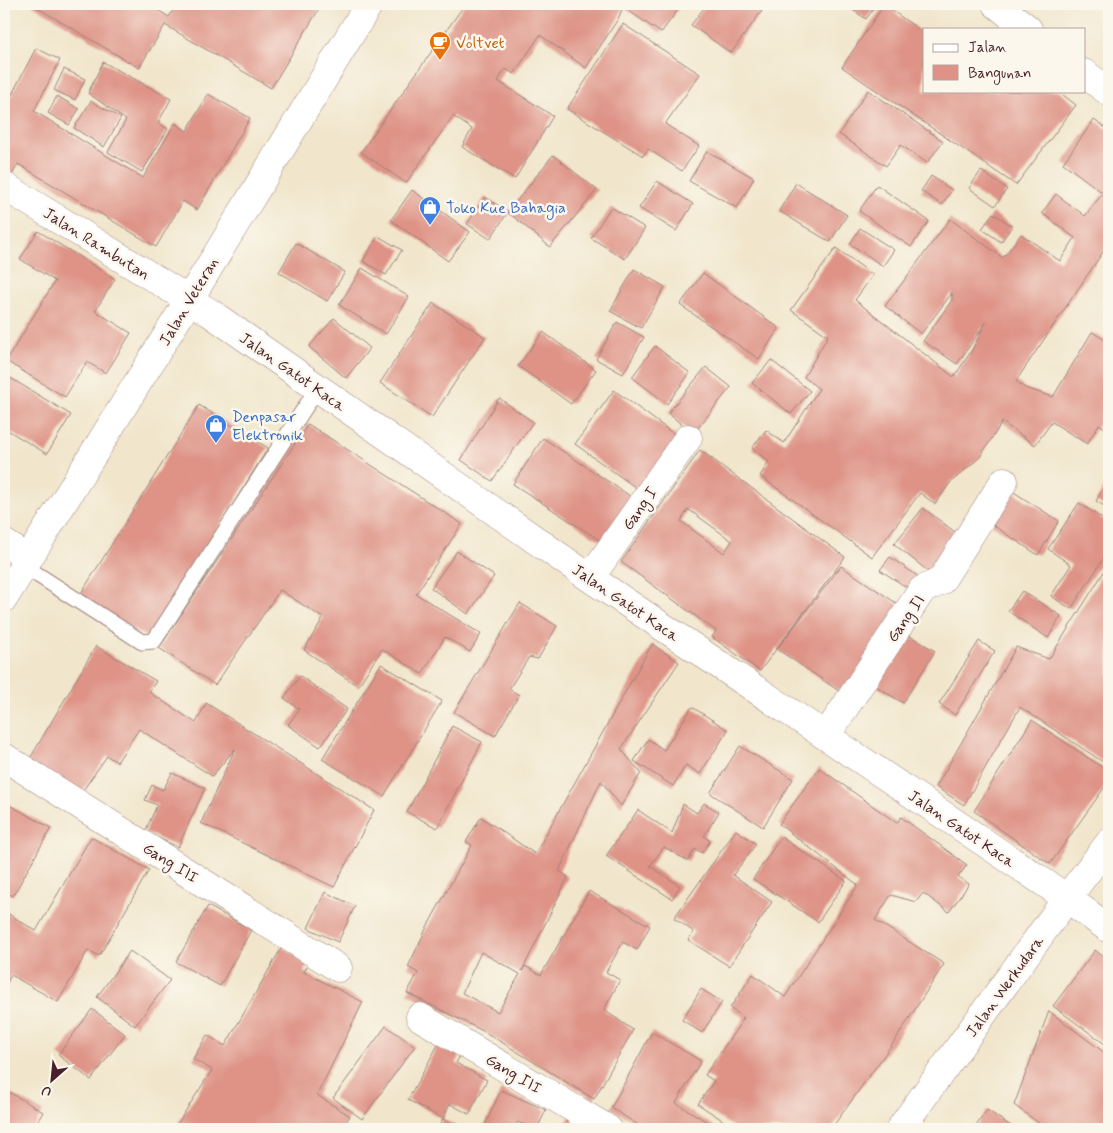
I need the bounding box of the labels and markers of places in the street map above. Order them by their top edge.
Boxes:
cafe icon: Voltvet [428,30,452,61]
place label: Voltvet [456,33,505,54]
shop icon: Toko Kue Bahagia [418,195,442,226]
place label: Toko Kue Bahagia [446,198,566,220]
place label: Denpasar Elektronik [232,407,303,446]
shop icon: Denpasar Elektronik [204,413,228,444]

